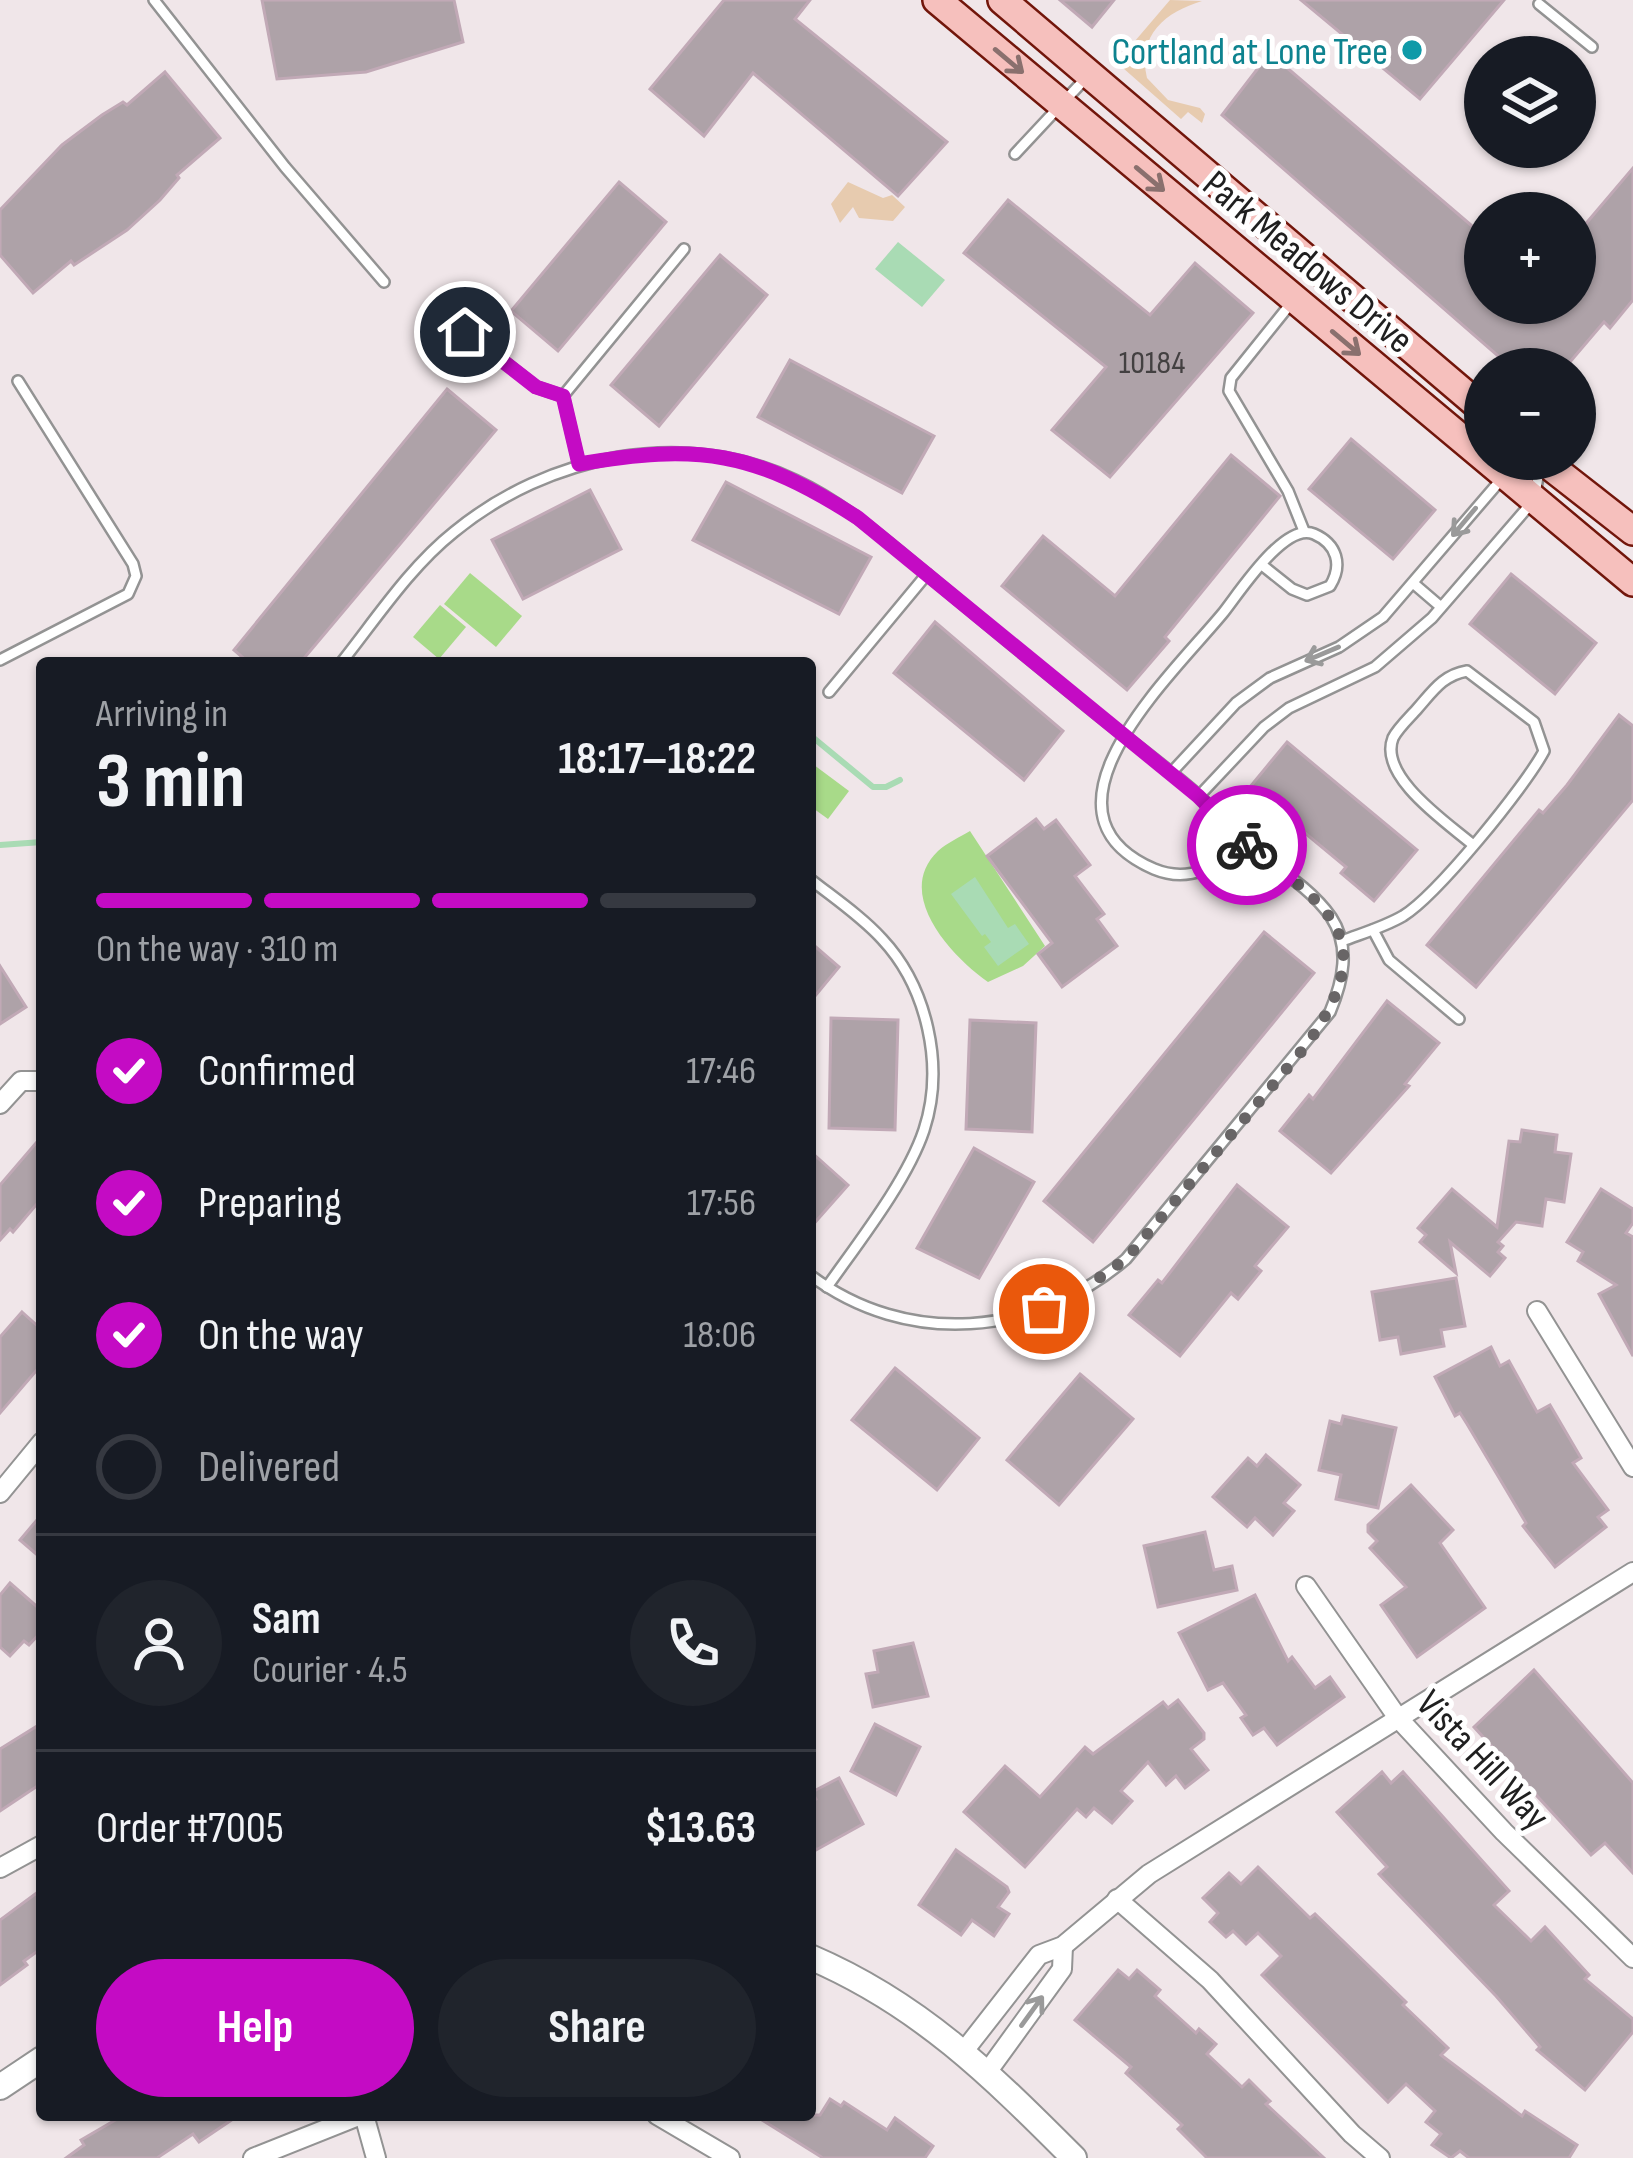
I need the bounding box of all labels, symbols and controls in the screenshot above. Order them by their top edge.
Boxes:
place label: Cortland at Lone Tree [1112,29,1388,76]
map controls [1464,36,1596,480]
button: layers [1464,36,1596,168]
marker: Cortland at Lone Tree [1399,37,1425,63]
one-way arrow [993,46,1024,74]
street label: Park Meadows Drive [1193,161,1422,364]
one-way arrow [1134,165,1165,193]
button: + [1464,192,1596,324]
pin [414,281,516,383]
icon: home [432,299,498,365]
one-way arrow [1330,330,1362,356]
house number: 10184 [1119,343,1186,383]
button: − [1464,348,1596,480]
one-way arrow [1452,506,1478,538]
one-way arrow [1304,644,1340,666]
text: Arriving in [96,691,228,738]
text: 18:17–18:22 [558,732,756,787]
text: 3 min [96,736,245,829]
courier [1187,785,1307,905]
icon: bike [1214,812,1280,878]
text: On the way · 310 m [96,926,338,973]
icon: check [96,1038,162,1104]
text: Confirmed [198,1044,356,1099]
text: 17:46 [686,1048,756,1095]
icon: check [96,1170,162,1236]
text: Preparing [198,1176,342,1231]
text: 17:56 [687,1180,756,1227]
pin [993,1258,1095,1360]
icon: bag [1011,1276,1077,1342]
icon: check [96,1302,162,1368]
text: On the way [198,1308,364,1363]
text: 18:06 [683,1312,756,1359]
text: Delivered [198,1440,340,1495]
button: person [96,1580,222,1706]
button: phone [630,1580,756,1706]
text: Sam [252,1592,321,1647]
text: Courier · 4.5 [252,1647,408,1694]
street label: Vista Hill Way [1406,1681,1559,1840]
text: Order #7005 [96,1801,284,1856]
text: $13.63 [645,1801,756,1856]
button: Help [96,1959,414,2097]
button: Share [438,1959,756,2097]
one-way arrow [1019,1995,1044,2028]

